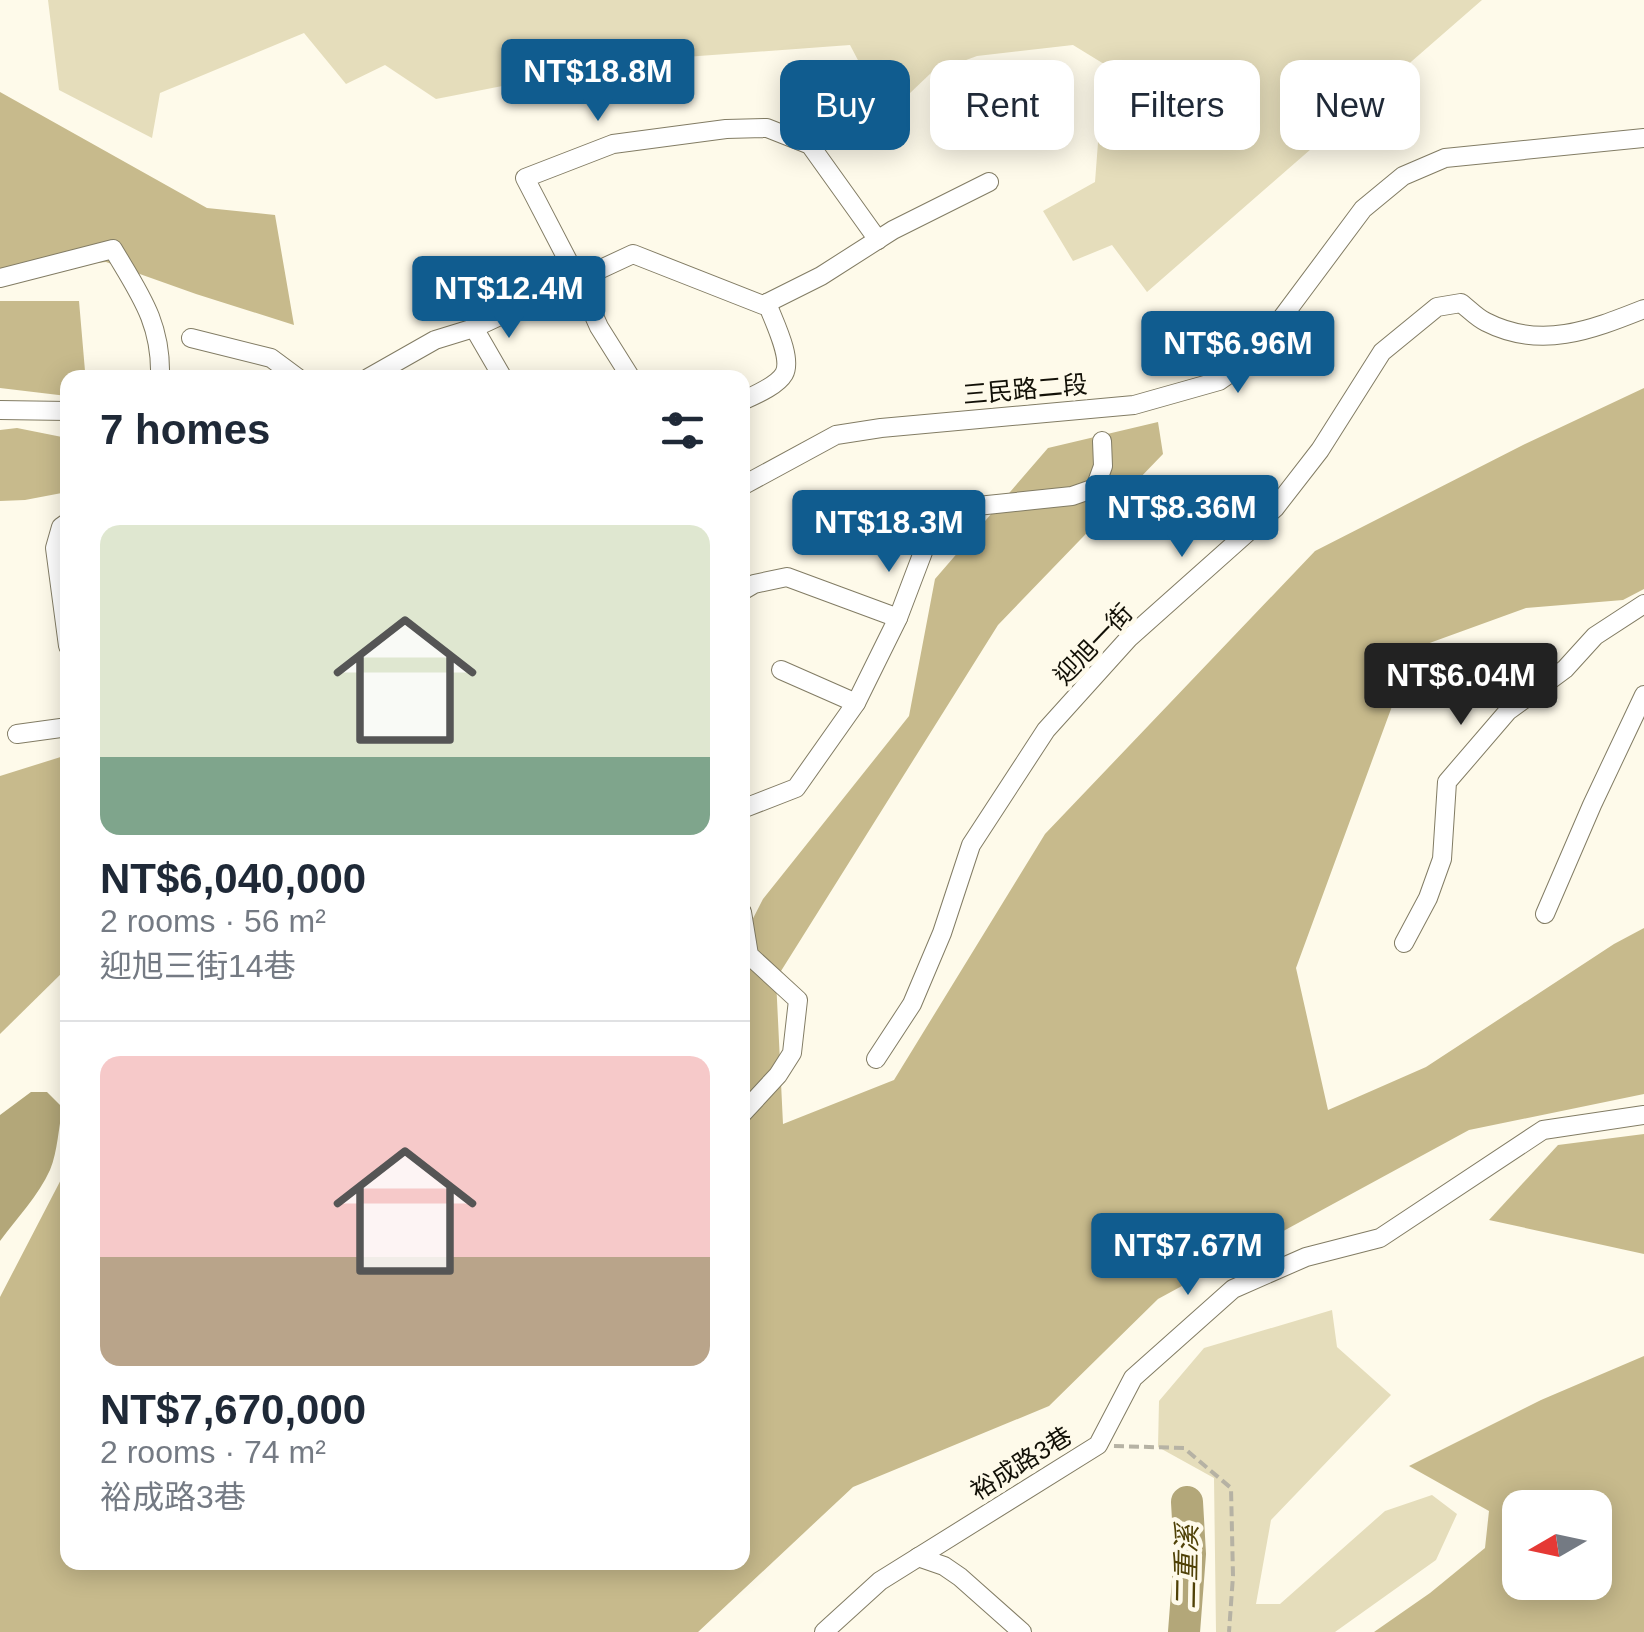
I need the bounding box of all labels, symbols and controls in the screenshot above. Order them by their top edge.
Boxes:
pin: NT$18.8M [495,39,701,124]
text: NT$18.8M [523,53,673,89]
chip: Buy [780,60,910,150]
chip: Rent [930,60,1074,150]
chip: Filters [1094,60,1260,150]
chip: New [1280,60,1420,150]
pin: NT$12.4M [406,256,612,341]
text: NT$12.4M [434,270,584,306]
pin: NT$6.96M [1135,311,1341,396]
text: NT$6.96M [1163,325,1313,361]
street label: 三民路二段 [962,370,1088,408]
icon: filters [655,403,710,458]
text: 7 homes [100,406,270,453]
pin: NT$8.36M [1079,475,1285,560]
text: NT$8.36M [1107,489,1257,525]
pin: NT$18.3M [786,490,992,575]
text: NT$18.3M [814,504,964,540]
icon: home [315,590,495,770]
street label: 迎旭一街 [1048,598,1138,690]
pin: NT$6.04M [1358,643,1564,728]
text: NT$6.04M [1386,657,1536,693]
text: NT$6,040,000 [100,855,366,902]
text: 2 rooms · 56 m² [100,903,326,939]
text: 迎旭三街14巷 [100,948,296,984]
icon: home [315,1121,495,1301]
pin: NT$7.67M [1085,1213,1291,1298]
text: NT$7.67M [1113,1227,1263,1263]
text: NT$7,670,000 [100,1386,366,1433]
street label: 裕成路3巷 [965,1421,1077,1505]
text: 2 rooms · 74 m² [100,1434,326,1470]
text: 裕成路3巷 [100,1479,246,1515]
north arrow [1502,1490,1612,1600]
map controls [1502,1490,1612,1600]
water label: 二重溪 [1170,1521,1203,1609]

